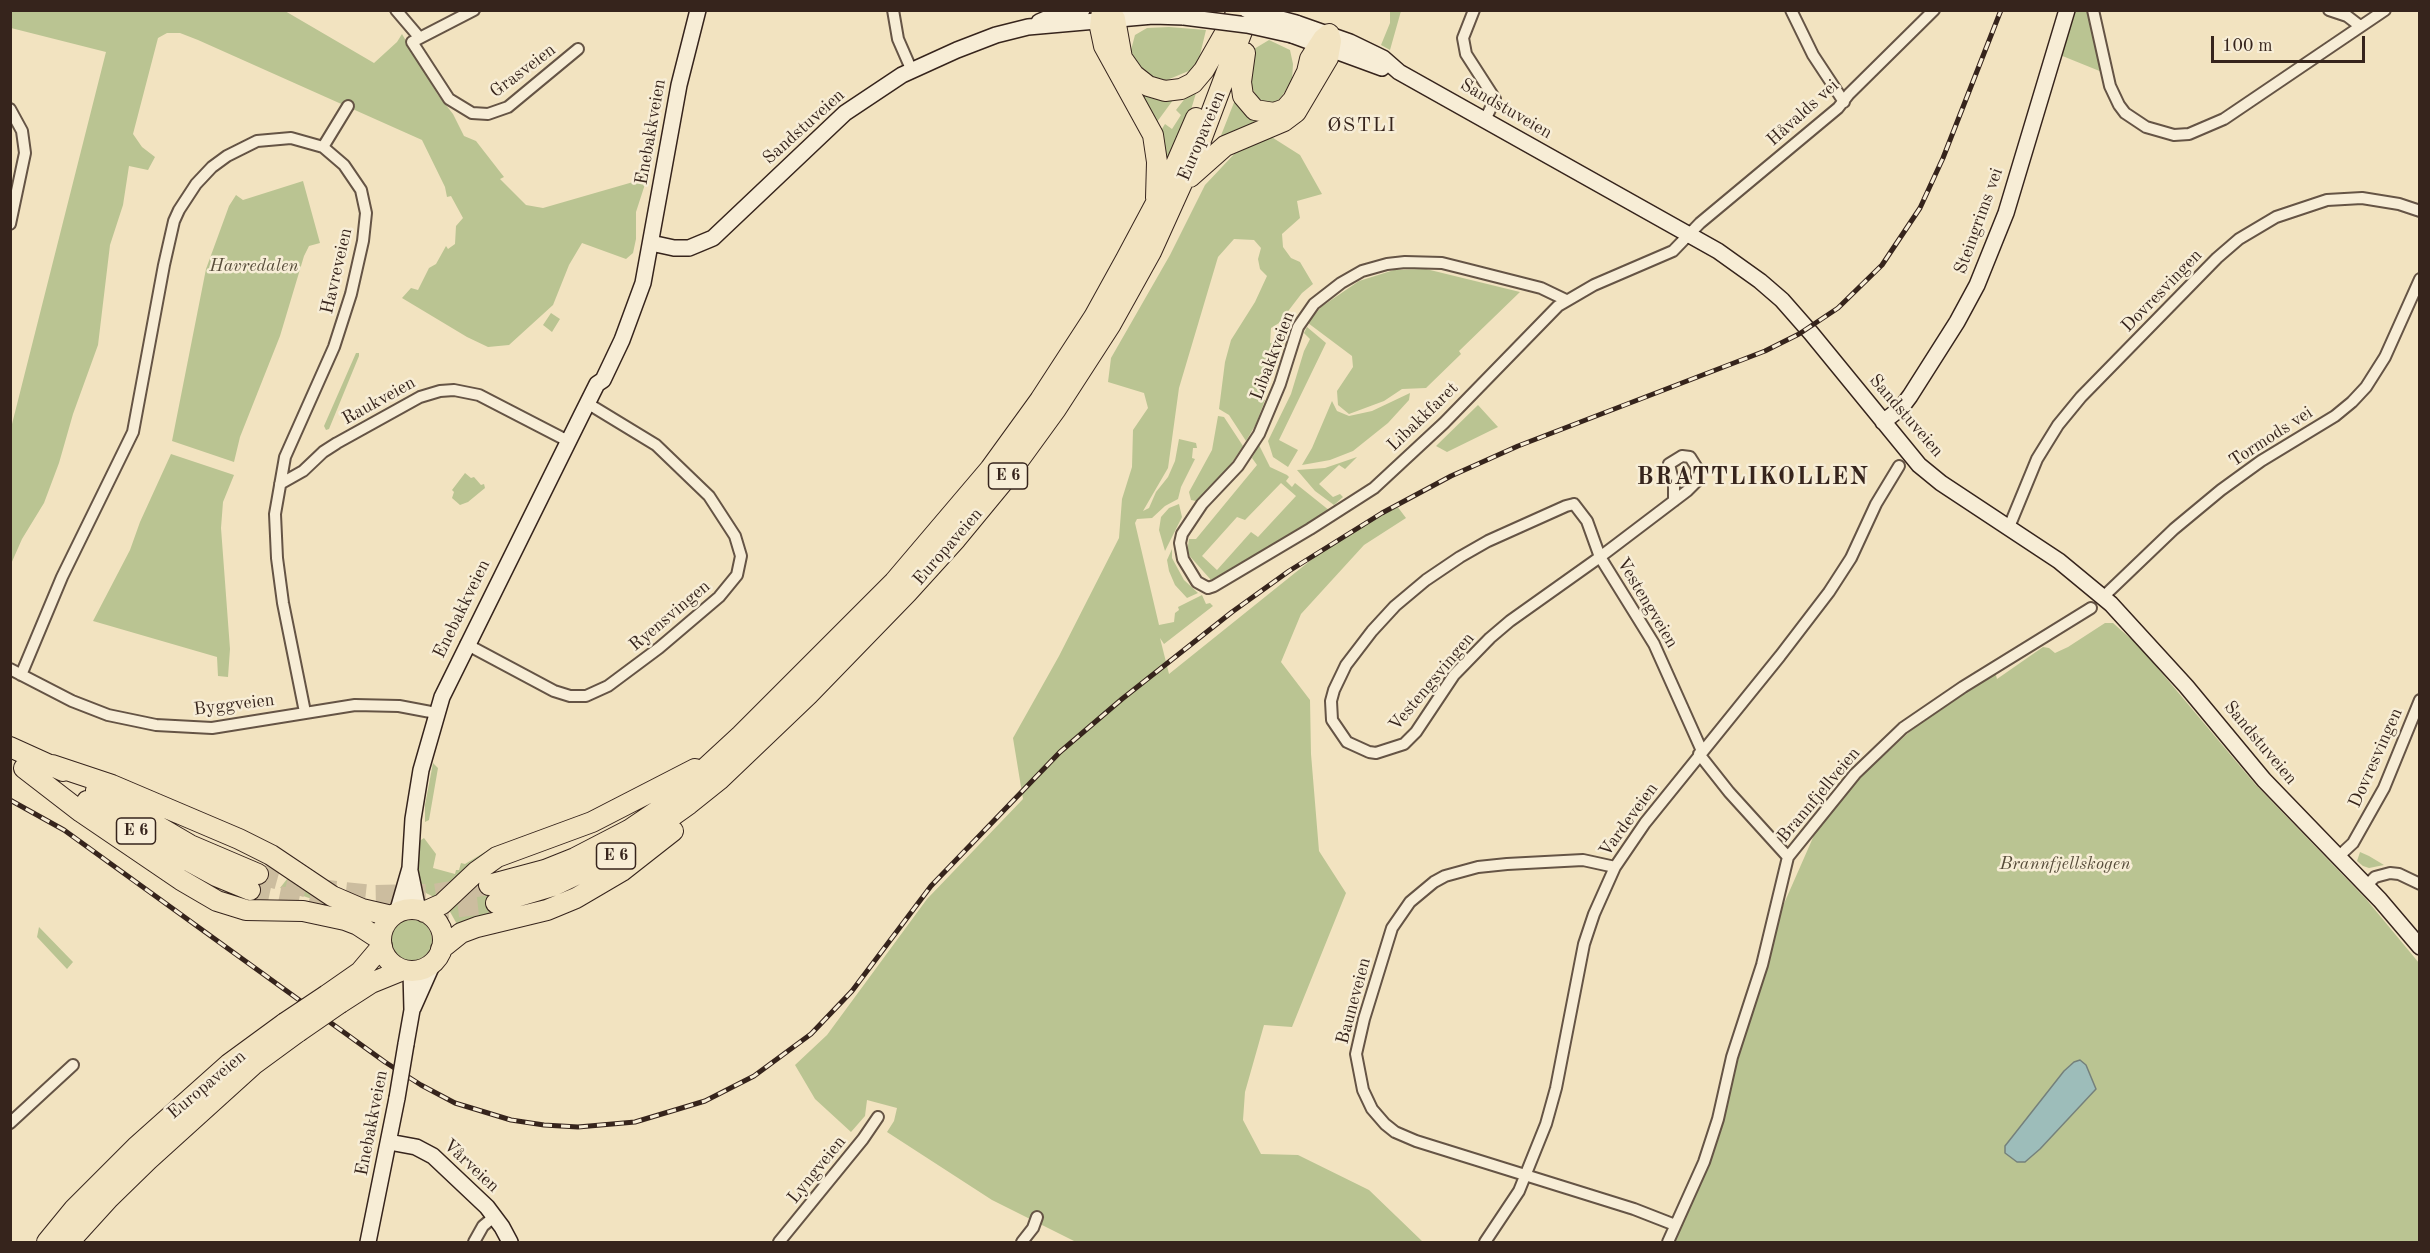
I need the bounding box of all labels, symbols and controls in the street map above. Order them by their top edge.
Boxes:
scale bar [2214,24,2368,62]
text: 100 m [2222,37,2273,55]
street label: Grasveien [486,39,560,103]
street label: Sandstuveien [1456,74,1556,144]
street label: Håvalds vei [1763,75,1843,151]
street label: Enebakkveien [631,77,671,187]
street label: Sandstuveien [759,85,849,169]
street label: Europaveien [1173,88,1231,184]
district label: ØSTLI [1327,114,1397,138]
street label: Steingrims vei [1950,165,2008,277]
street label: Havreveien [317,226,357,316]
street label: Dovresvingen [2117,245,2207,337]
park label: Havredalen [209,255,299,277]
street label: Libakkveien [1246,308,1300,404]
street label: Sandstuveien [1864,370,1948,462]
street label: Raukveien [339,372,419,430]
street label: Libakkfaret [1383,378,1463,456]
street label: Tormods vei [2225,402,2317,472]
road number: E 6 [988,463,1028,489]
district label: BRATTLIKOLLEN [1637,464,1869,492]
street label: Europaveien [908,504,988,590]
street label: Vestengveien [1611,554,1683,652]
street label: Enebakkveien [429,556,495,662]
street label: Ryensvingen [625,576,715,656]
street label: Vestengsvingen [1385,628,1479,736]
street label: Byggveien [192,689,276,721]
street label: Sandstuveien [2219,697,2301,789]
street label: Dovresvingen [2344,705,2408,811]
street label: Brannfjellveien [1773,743,1865,847]
street label: Vardeveien [1595,779,1663,861]
road number: E 6 [116,818,156,844]
road number: E 6 [596,843,636,869]
park label: Brannfjellskogen [2000,853,2130,875]
street label: Bauneveien [1332,955,1376,1047]
street label: Europaveien [163,1046,251,1124]
street label: Enebakkveien [351,1068,393,1178]
street label: Lyngveien [783,1132,851,1208]
street label: Vårveien [438,1135,504,1197]

